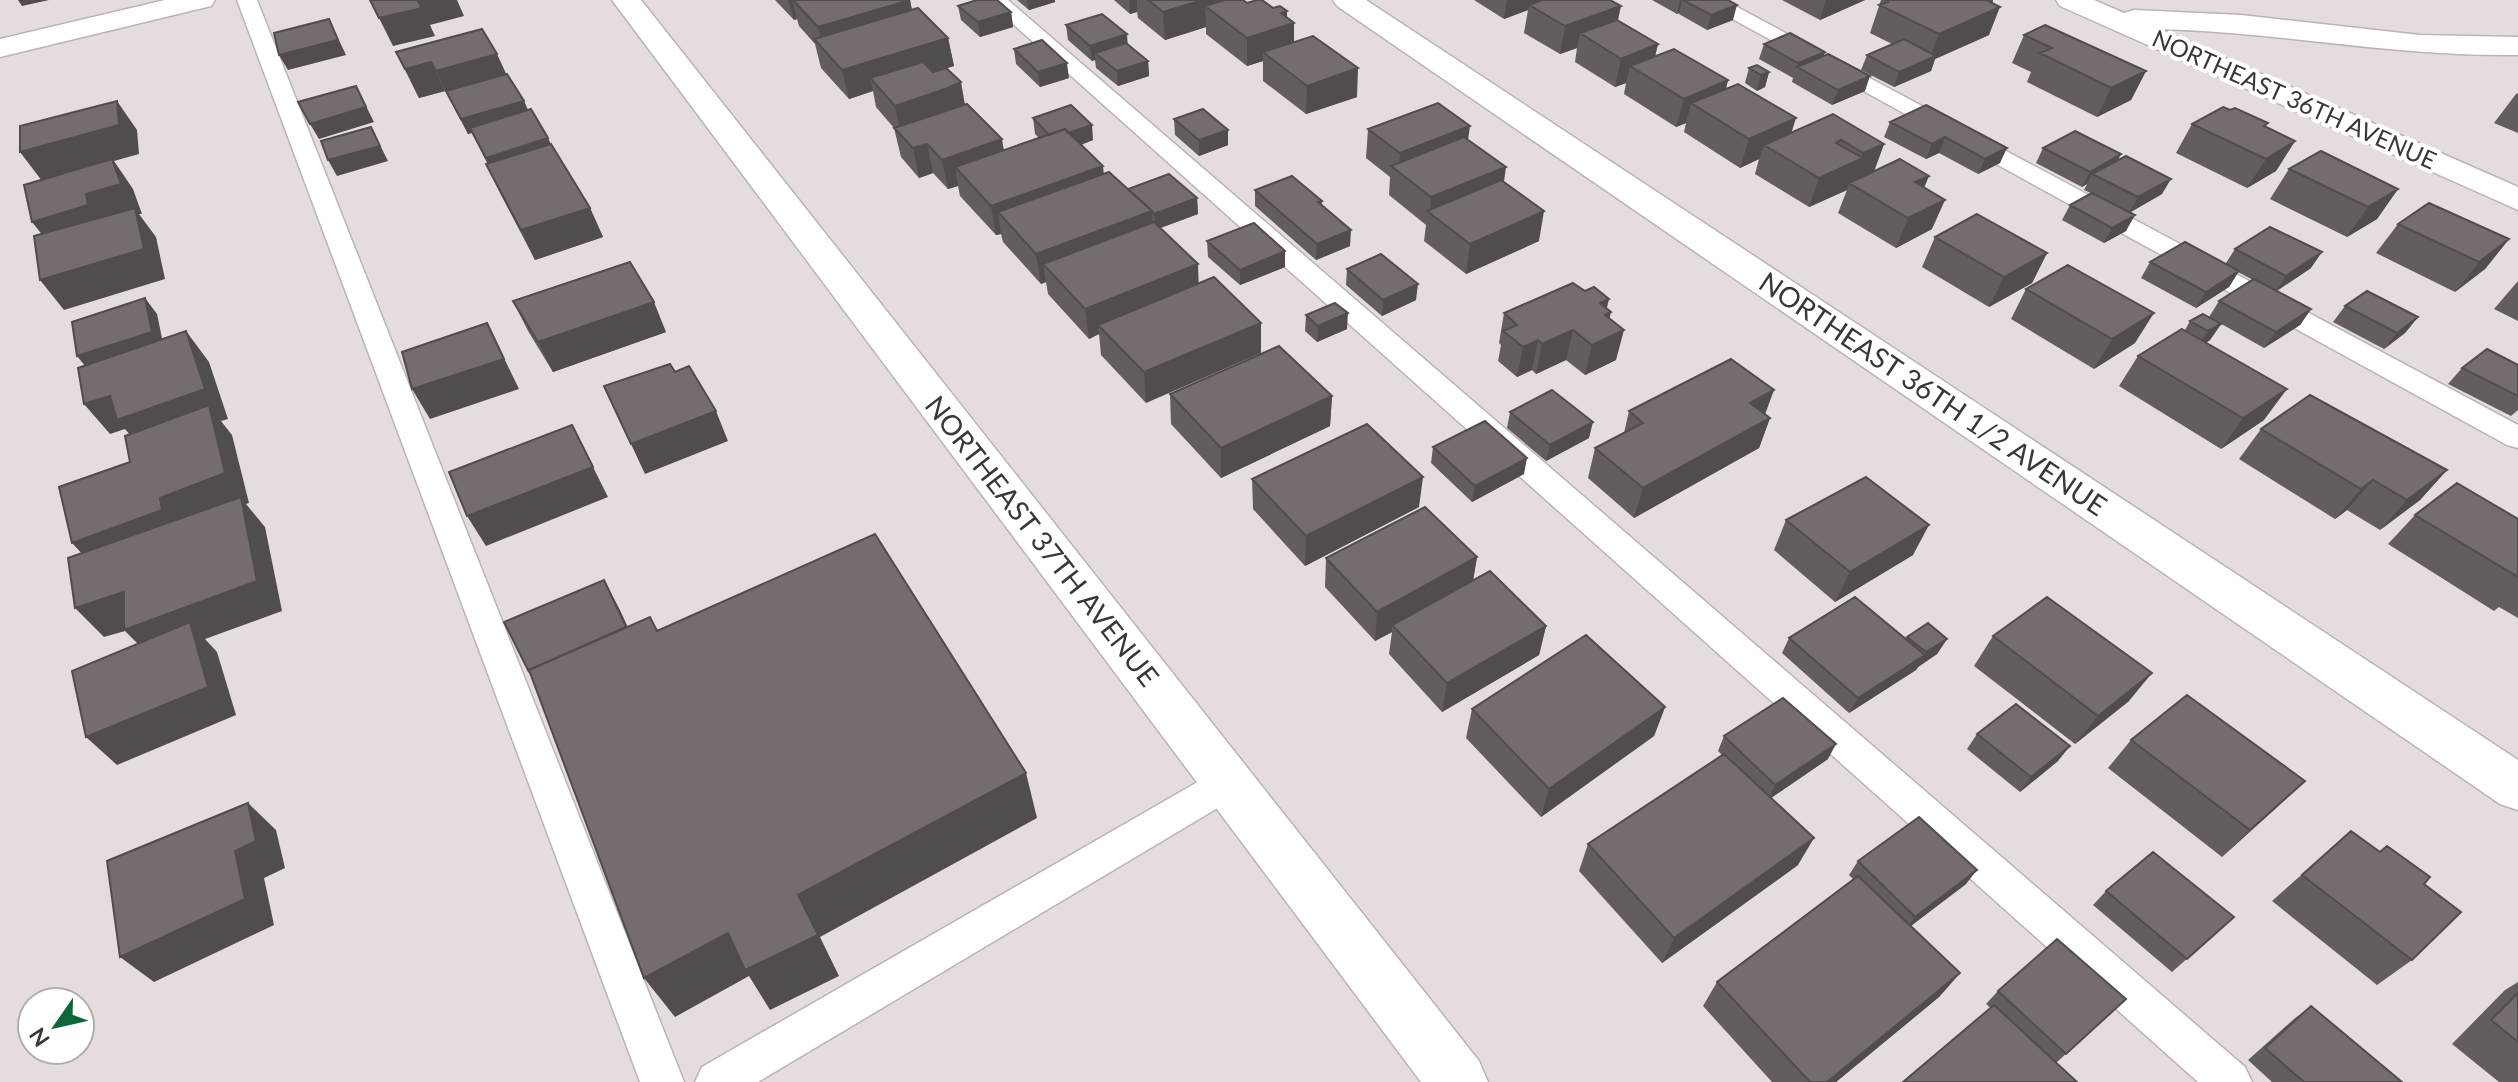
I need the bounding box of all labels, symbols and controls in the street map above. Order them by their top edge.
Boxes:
street label: NORTHEAST 36TH AVENUE [2148,23,2441,174]
street label: NORTHEAST 36TH 1/2 AVENUE [1754,264,2114,522]
street label: NORTHEAST 37TH AVENUE [919,388,1167,692]
north arrow [16,986,96,1066]
text: N [23,1023,55,1052]

